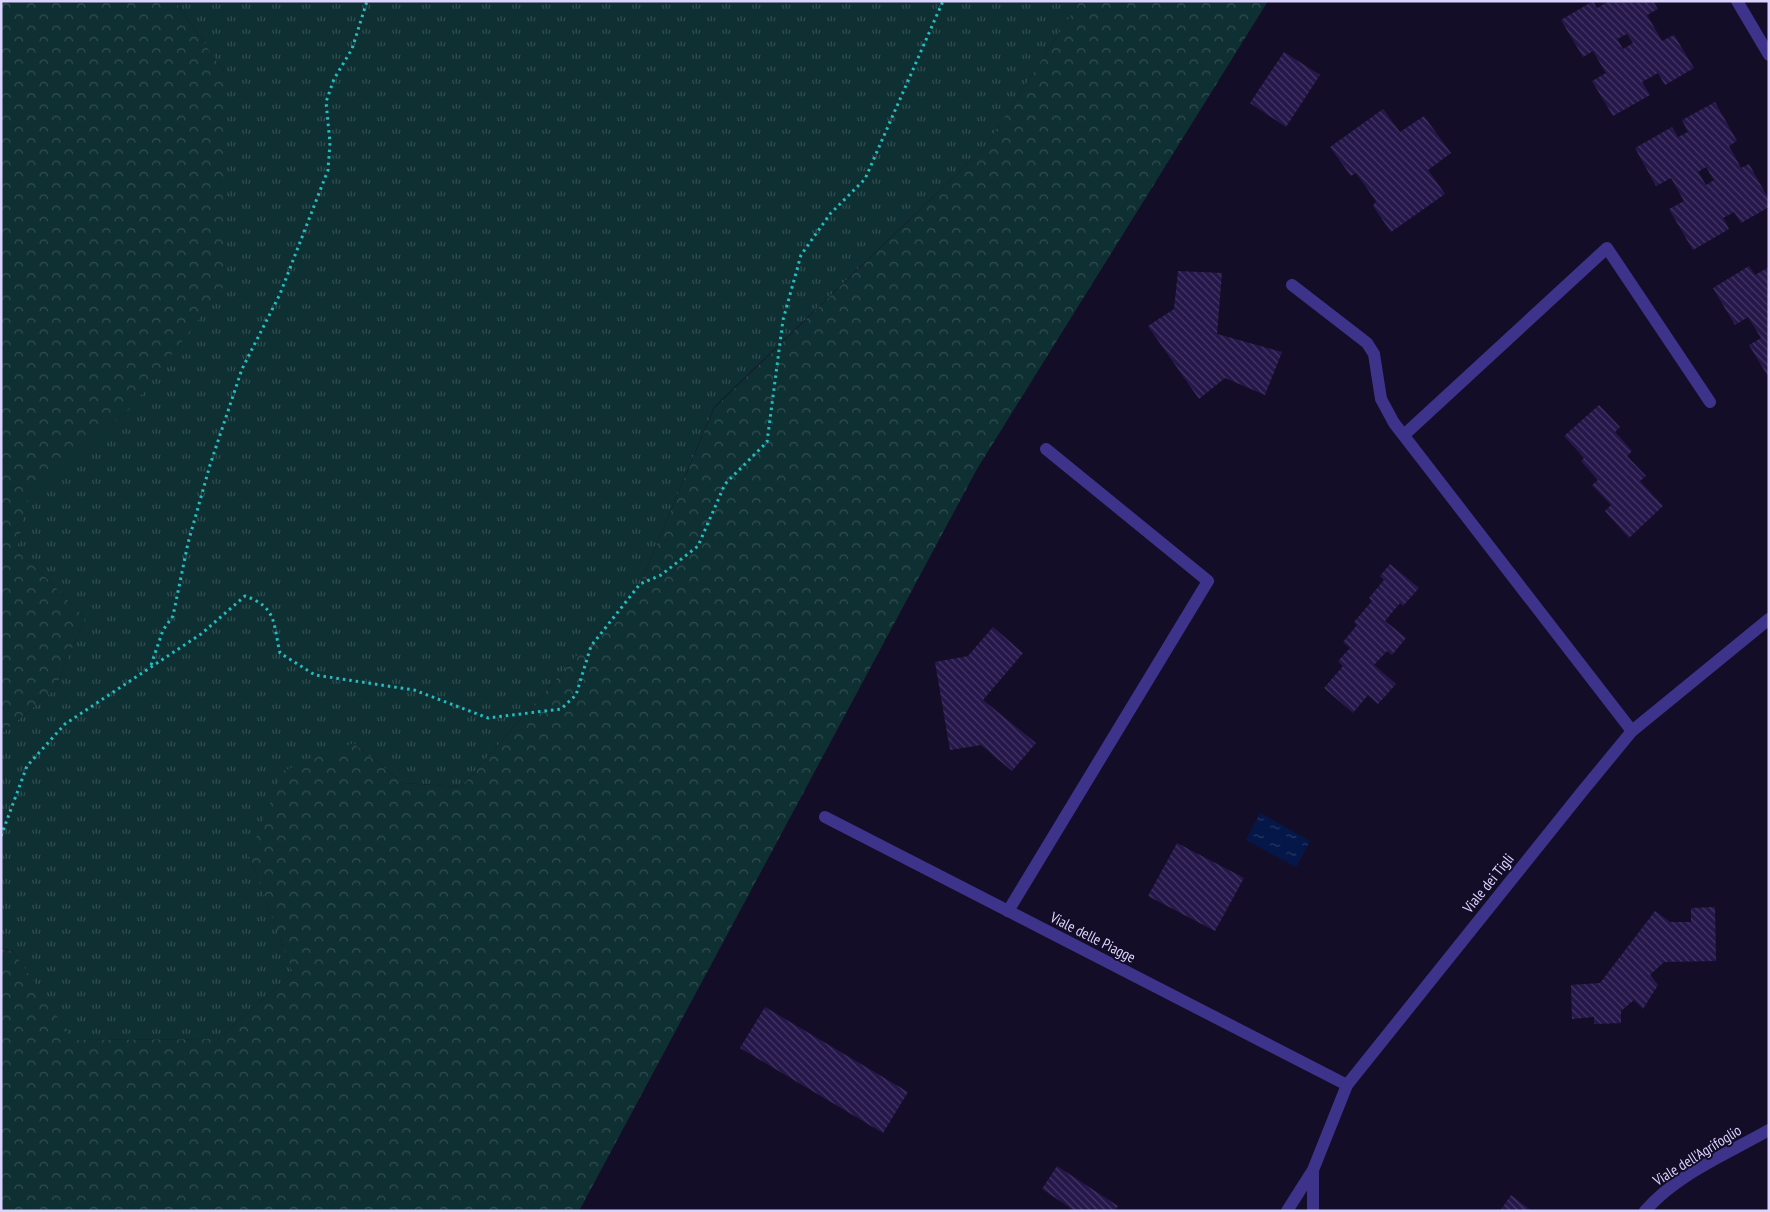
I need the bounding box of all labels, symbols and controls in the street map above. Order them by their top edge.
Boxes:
street label: Viale dei Tigli [1458,849,1518,917]
street label: Viale delle Piagge [1046,907,1139,967]
street label: Viale dell'Agrifoglio [1648,1120,1745,1190]

